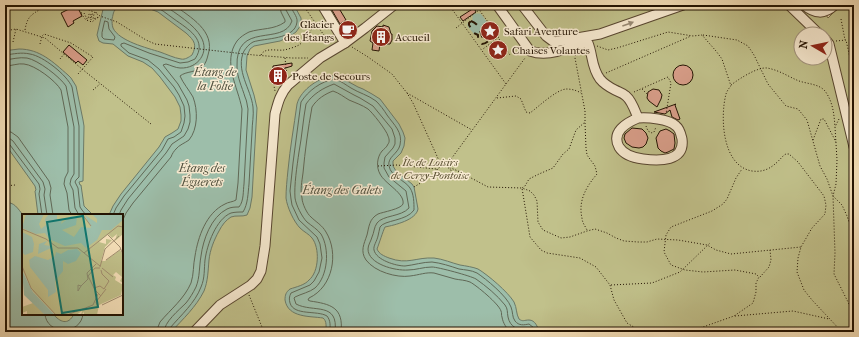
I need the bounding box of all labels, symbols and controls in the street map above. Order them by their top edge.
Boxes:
place label: Glacier des Étangs [284,18,334,44]
cafe icon: Glacier des Étangs [337,19,359,41]
place icon: Safari Aventure [479,20,501,42]
one-way arrow [622,21,634,27]
place label: Safari Aventure [504,25,578,38]
building icon: Accueil [370,26,392,48]
north arrow [793,26,833,66]
place label: Accueil [394,31,430,44]
place icon: Chaises Volantes [487,39,509,61]
text: N [797,39,811,50]
place label: Chaises Volantes [512,44,590,57]
water label: Étang de la Folie [193,64,238,93]
building icon: Poste de Secours [267,65,289,87]
place label: Poste de Secours [292,70,370,83]
park label: Île de Loisirs de Cergy-Pontoise [391,156,470,182]
water label: Étang des Éguerets [178,160,226,189]
water label: Étang des Galets [301,182,382,197]
inset map [22,214,123,315]

